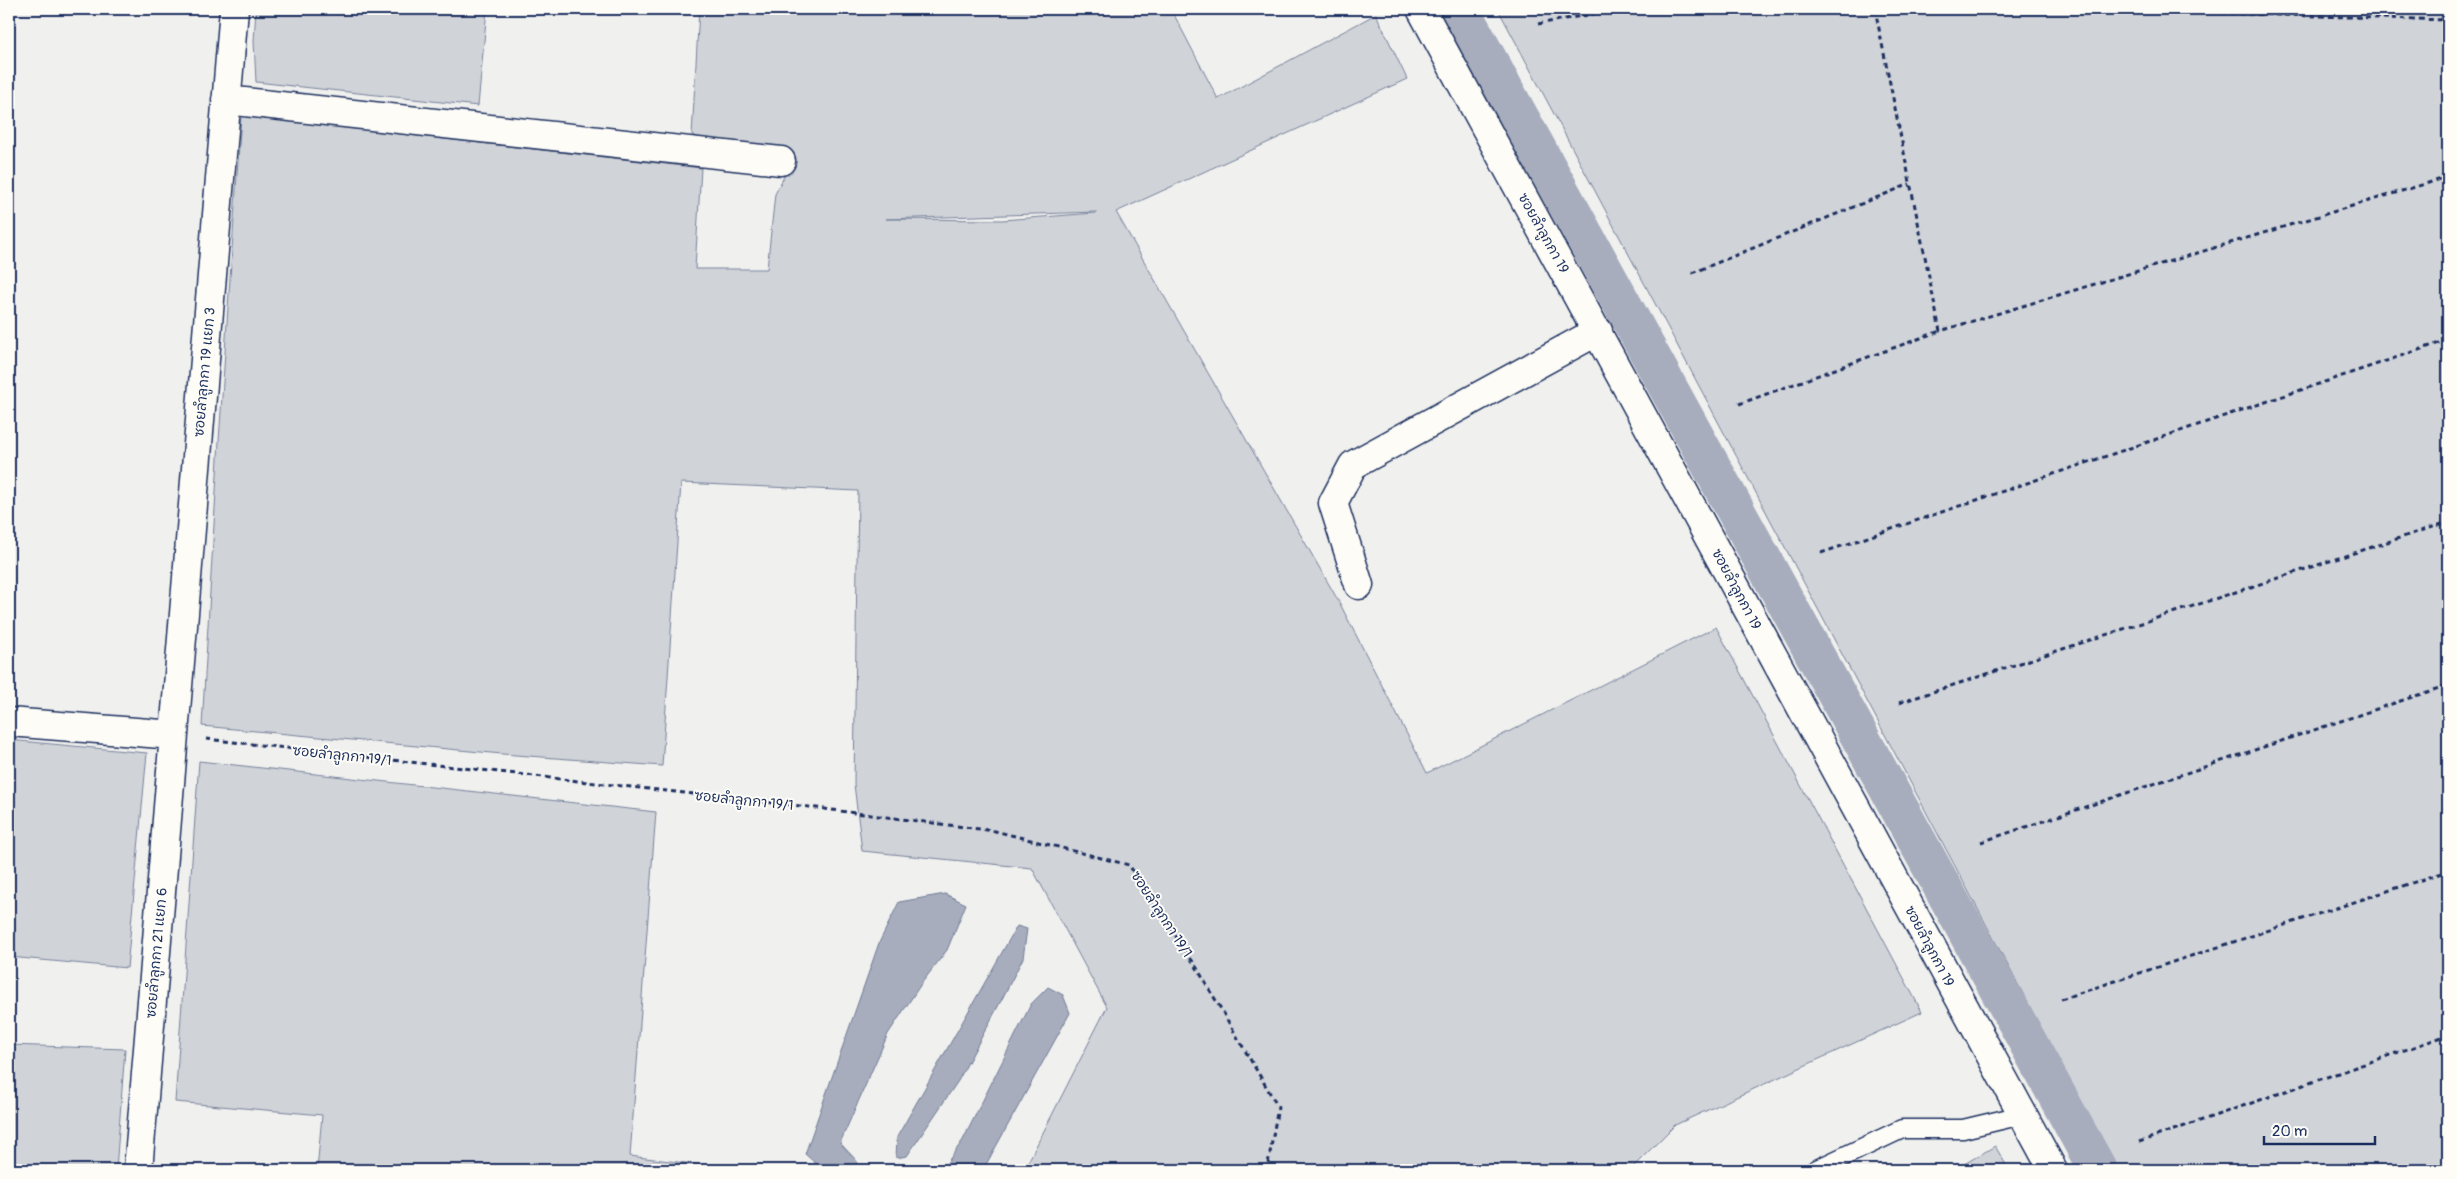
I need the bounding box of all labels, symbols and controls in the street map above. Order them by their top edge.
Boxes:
street label: ซอยลำลูกกา 19 [1514,190,1573,277]
street label: ซอยลำลูกกา 19 แยก 3 [190,306,220,438]
street label: ซอยลำลูกกา 19 [1707,546,1765,633]
street label: ซอยลำลูกกา 19/1 [292,742,392,770]
street label: ซอยลำลูกกา 19/1 [694,787,794,815]
street label: ซอยลำลูกกา 19/1 [1127,868,1196,961]
street label: ซอยลำลูกกา 21 แยก 6 [142,887,172,1019]
street label: ซอยลำลูกกา 19 [1900,903,1958,990]
scale bar [2264,1114,2376,1146]
text: 20 m [2272,1122,2307,1141]

